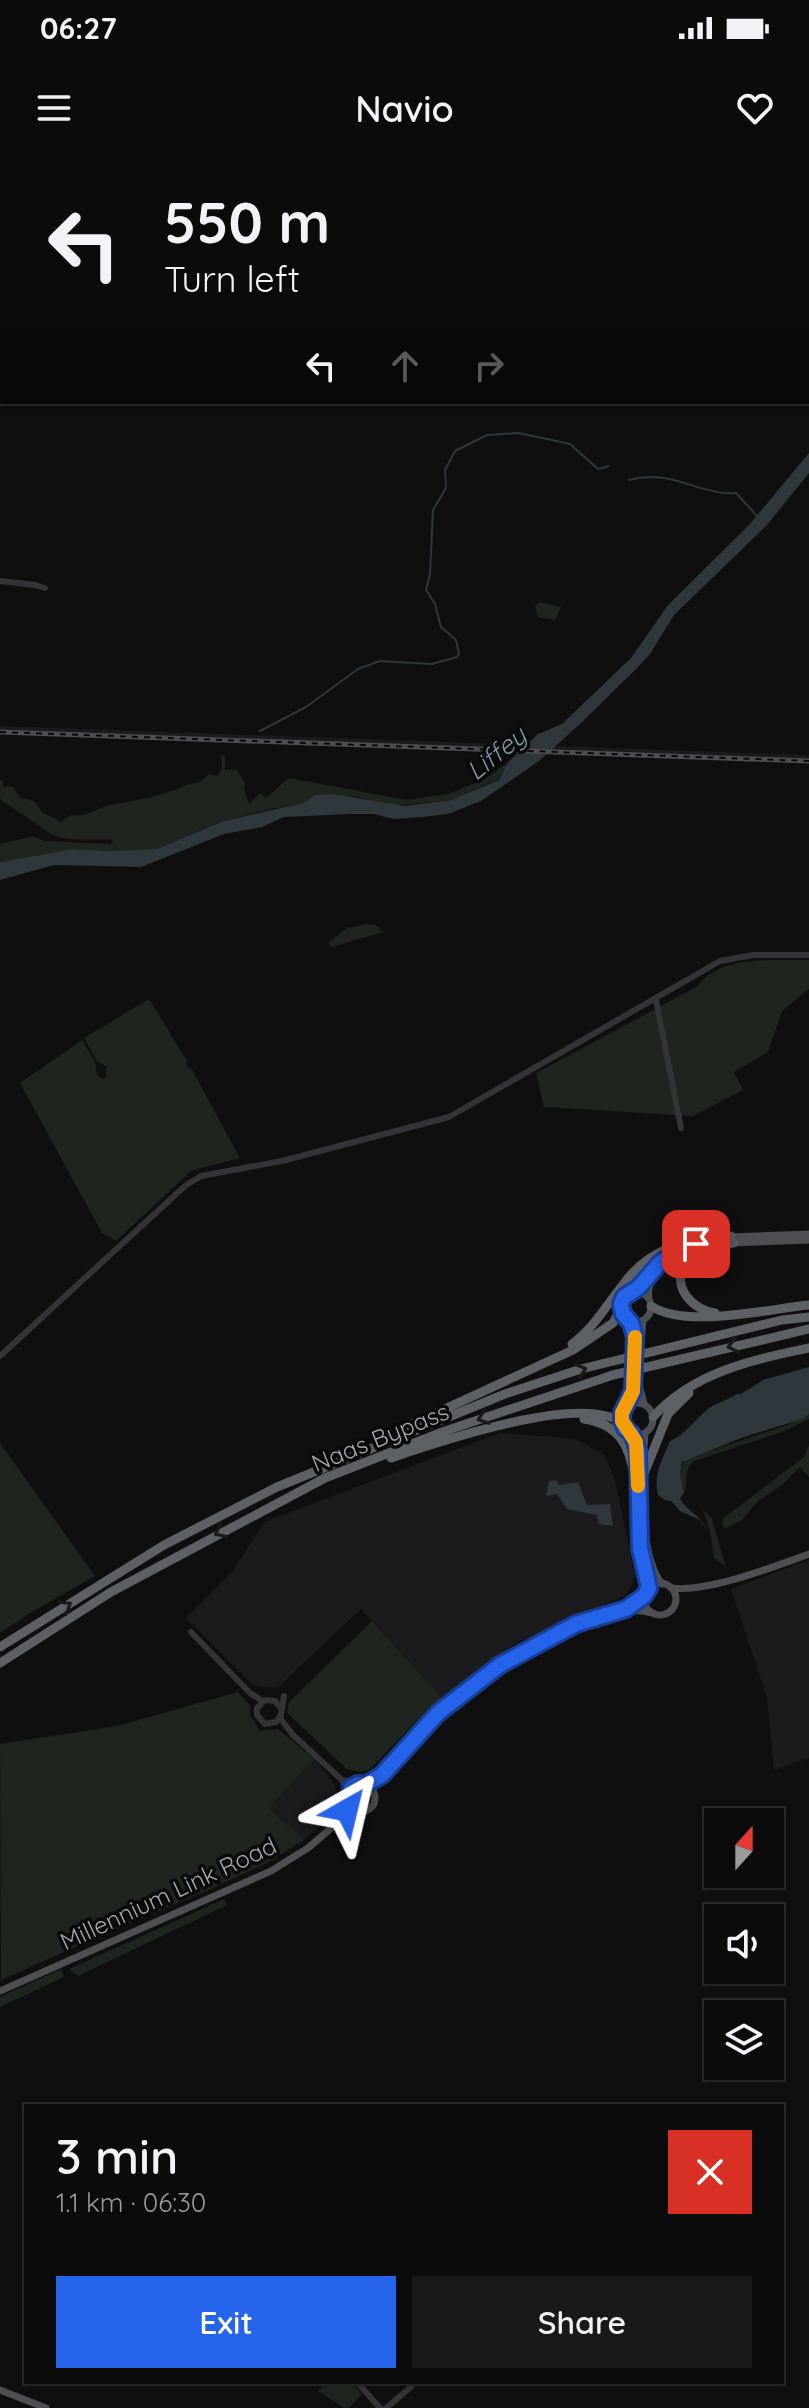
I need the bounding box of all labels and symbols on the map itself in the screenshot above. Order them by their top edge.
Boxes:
water label: Liffey [459,718,534,787]
pin [662,1210,730,1278]
one-way arrow [727,1337,740,1354]
one-way arrow [573,1363,587,1379]
street label: Naas Bypass [307,1396,453,1478]
one-way arrow [477,1408,491,1424]
one-way arrow [213,1523,228,1538]
one-way arrow [57,1600,72,1615]
position arrow [305,1768,389,1852]
north arrow [704,1808,784,1888]
street label: Millennium Link Road [55,1830,281,1956]

